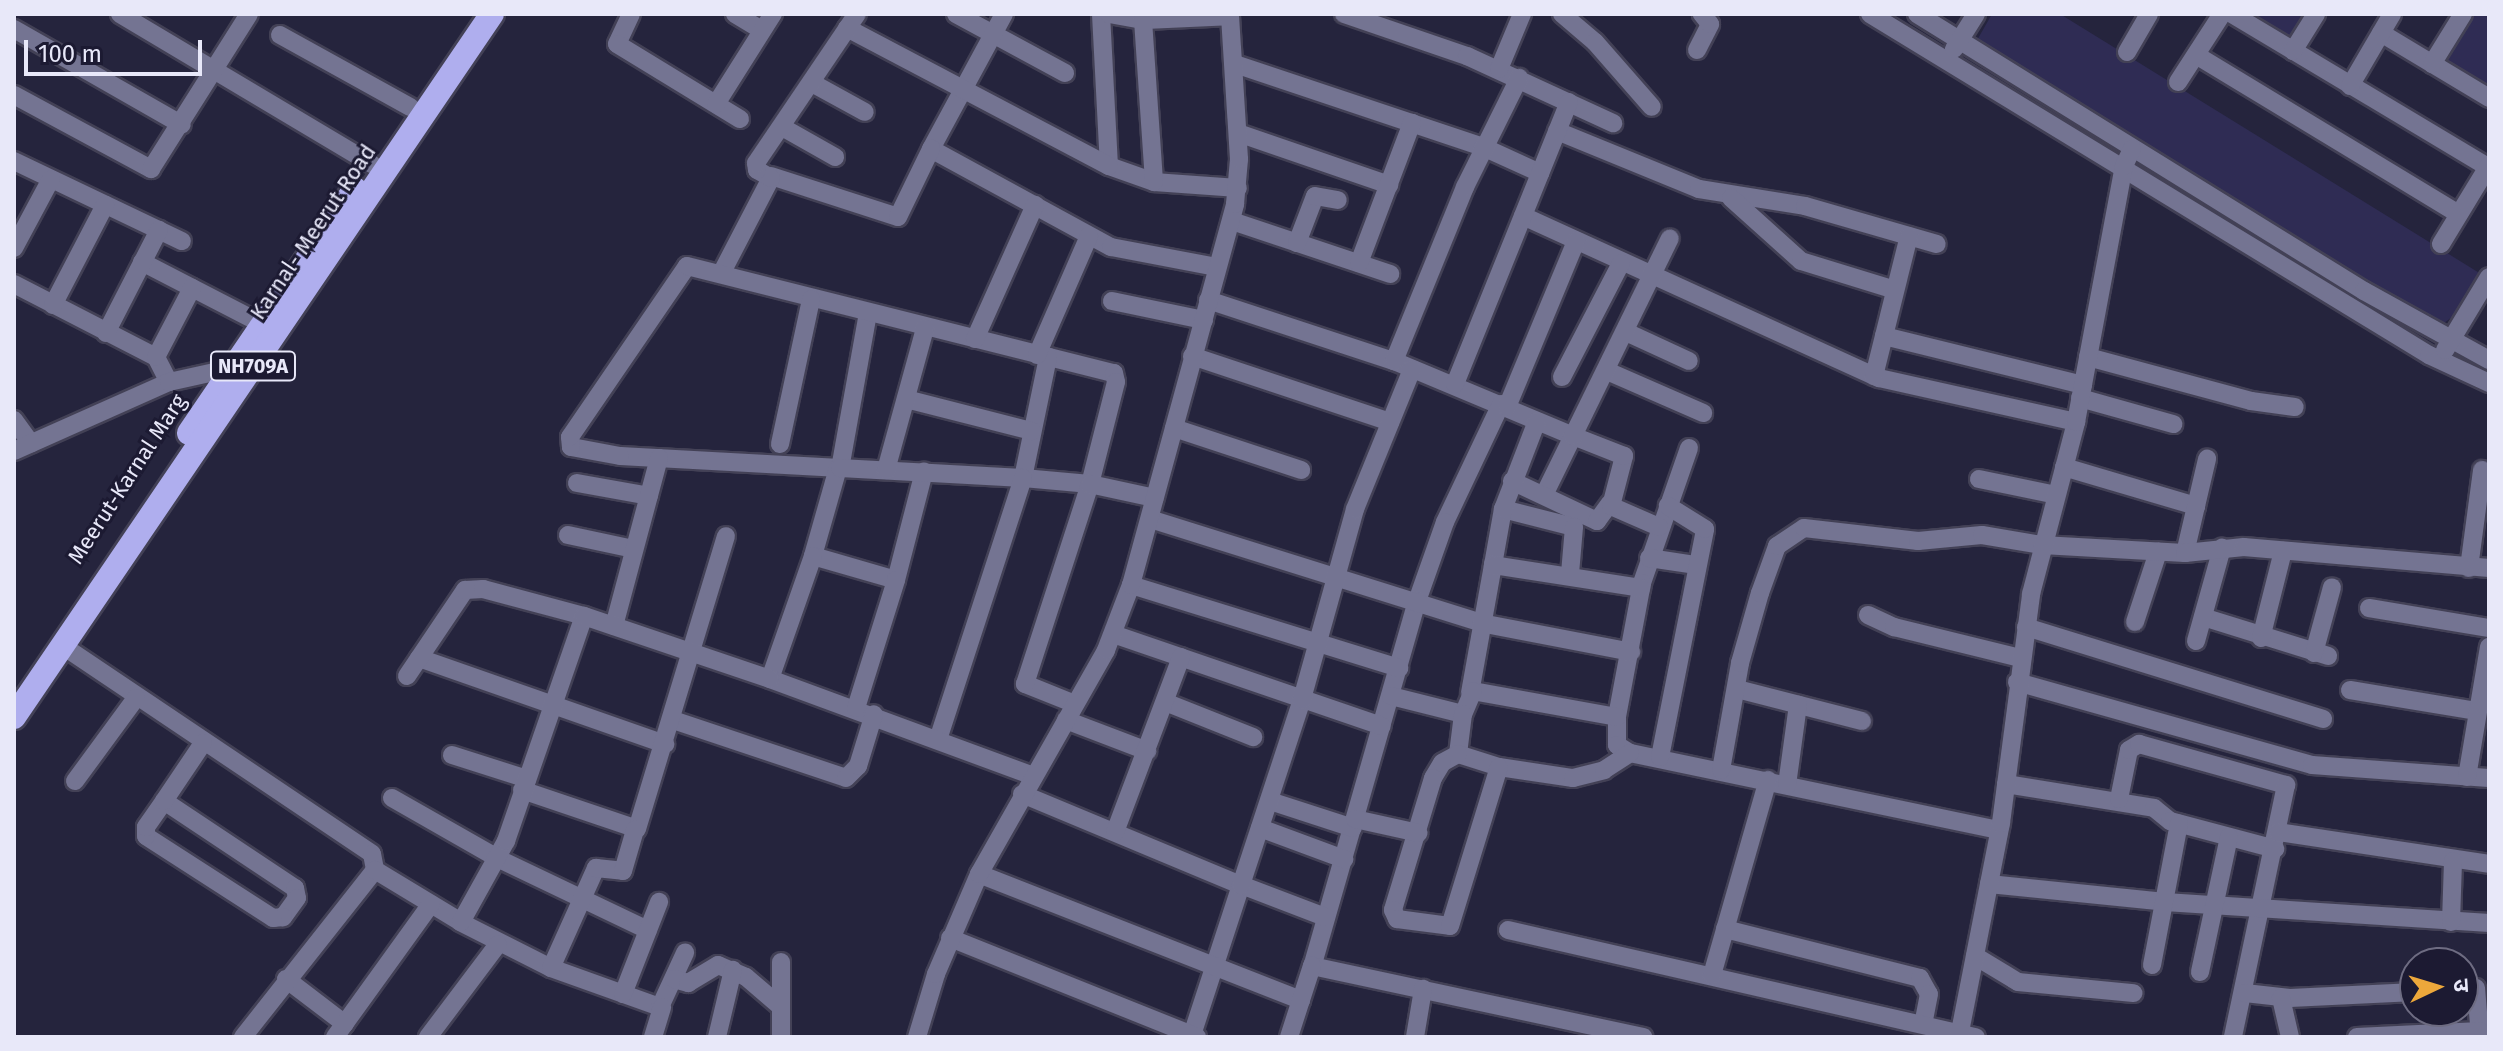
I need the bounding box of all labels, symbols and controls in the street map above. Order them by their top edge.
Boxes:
scale bar [28,24,206,74]
text: 100 m [38,40,102,68]
street label: Karnal- Meerut Road [245,139,381,325]
road number: NH709A [209,350,297,382]
street label: Meerut-Karnal Marg [62,389,192,569]
north arrow [2399,947,2479,1027]
text: उ [2448,978,2475,993]

